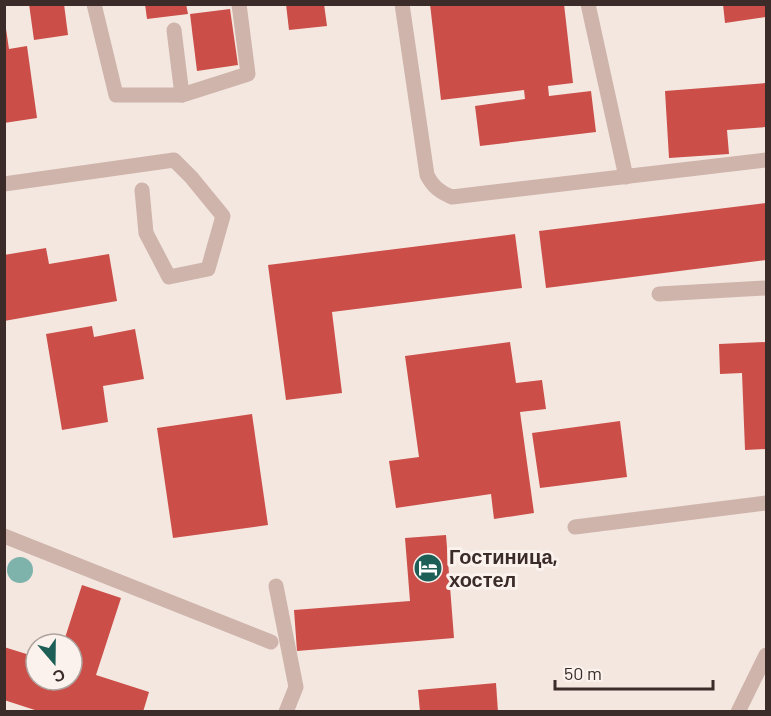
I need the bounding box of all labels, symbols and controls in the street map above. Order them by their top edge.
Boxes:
place label: Гостиница, хостел [449,544,558,591]
hotel icon: Гостиница, хостел [412,552,444,584]
north arrow [24,632,84,692]
scale bar [555,653,712,691]
text: 50 m [564,662,602,684]
text: С [50,666,68,688]

